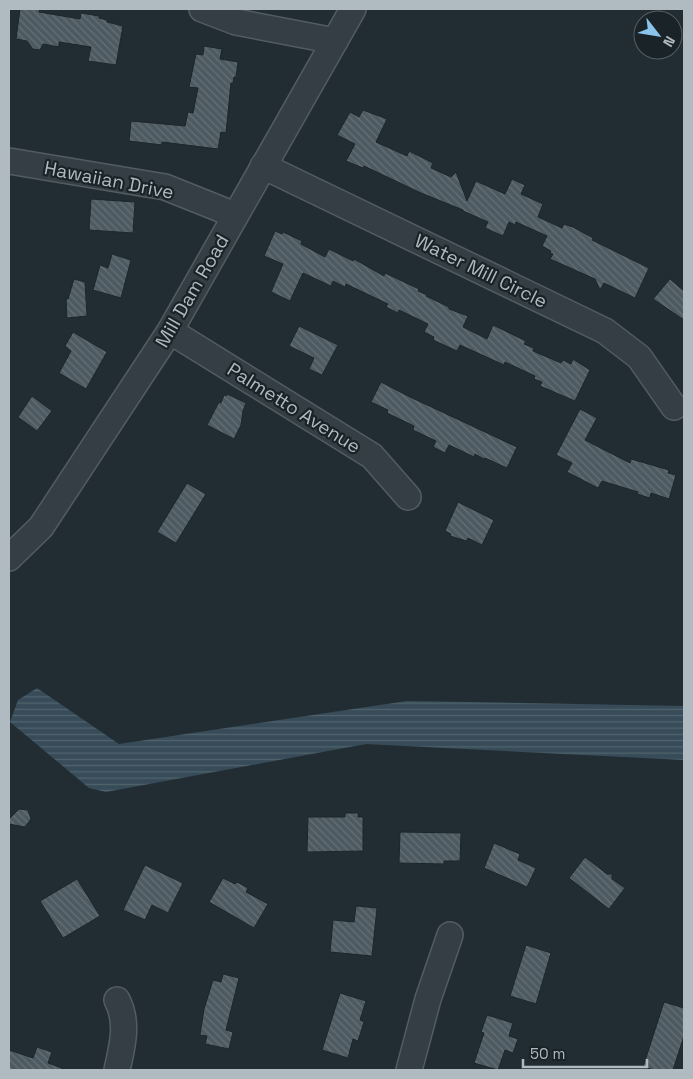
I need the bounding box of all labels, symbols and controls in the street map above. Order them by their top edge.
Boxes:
north arrow [633,10,683,60]
text: N [659,33,679,50]
street label: Hawaiian Drive [42,155,176,205]
street label: Water Mill Circle [411,228,551,314]
street label: Mill Dam Road [150,230,234,352]
street label: Palmetto Avenue [223,357,365,459]
scale bar [523,1036,647,1068]
text: 50 m [530,1044,565,1063]

